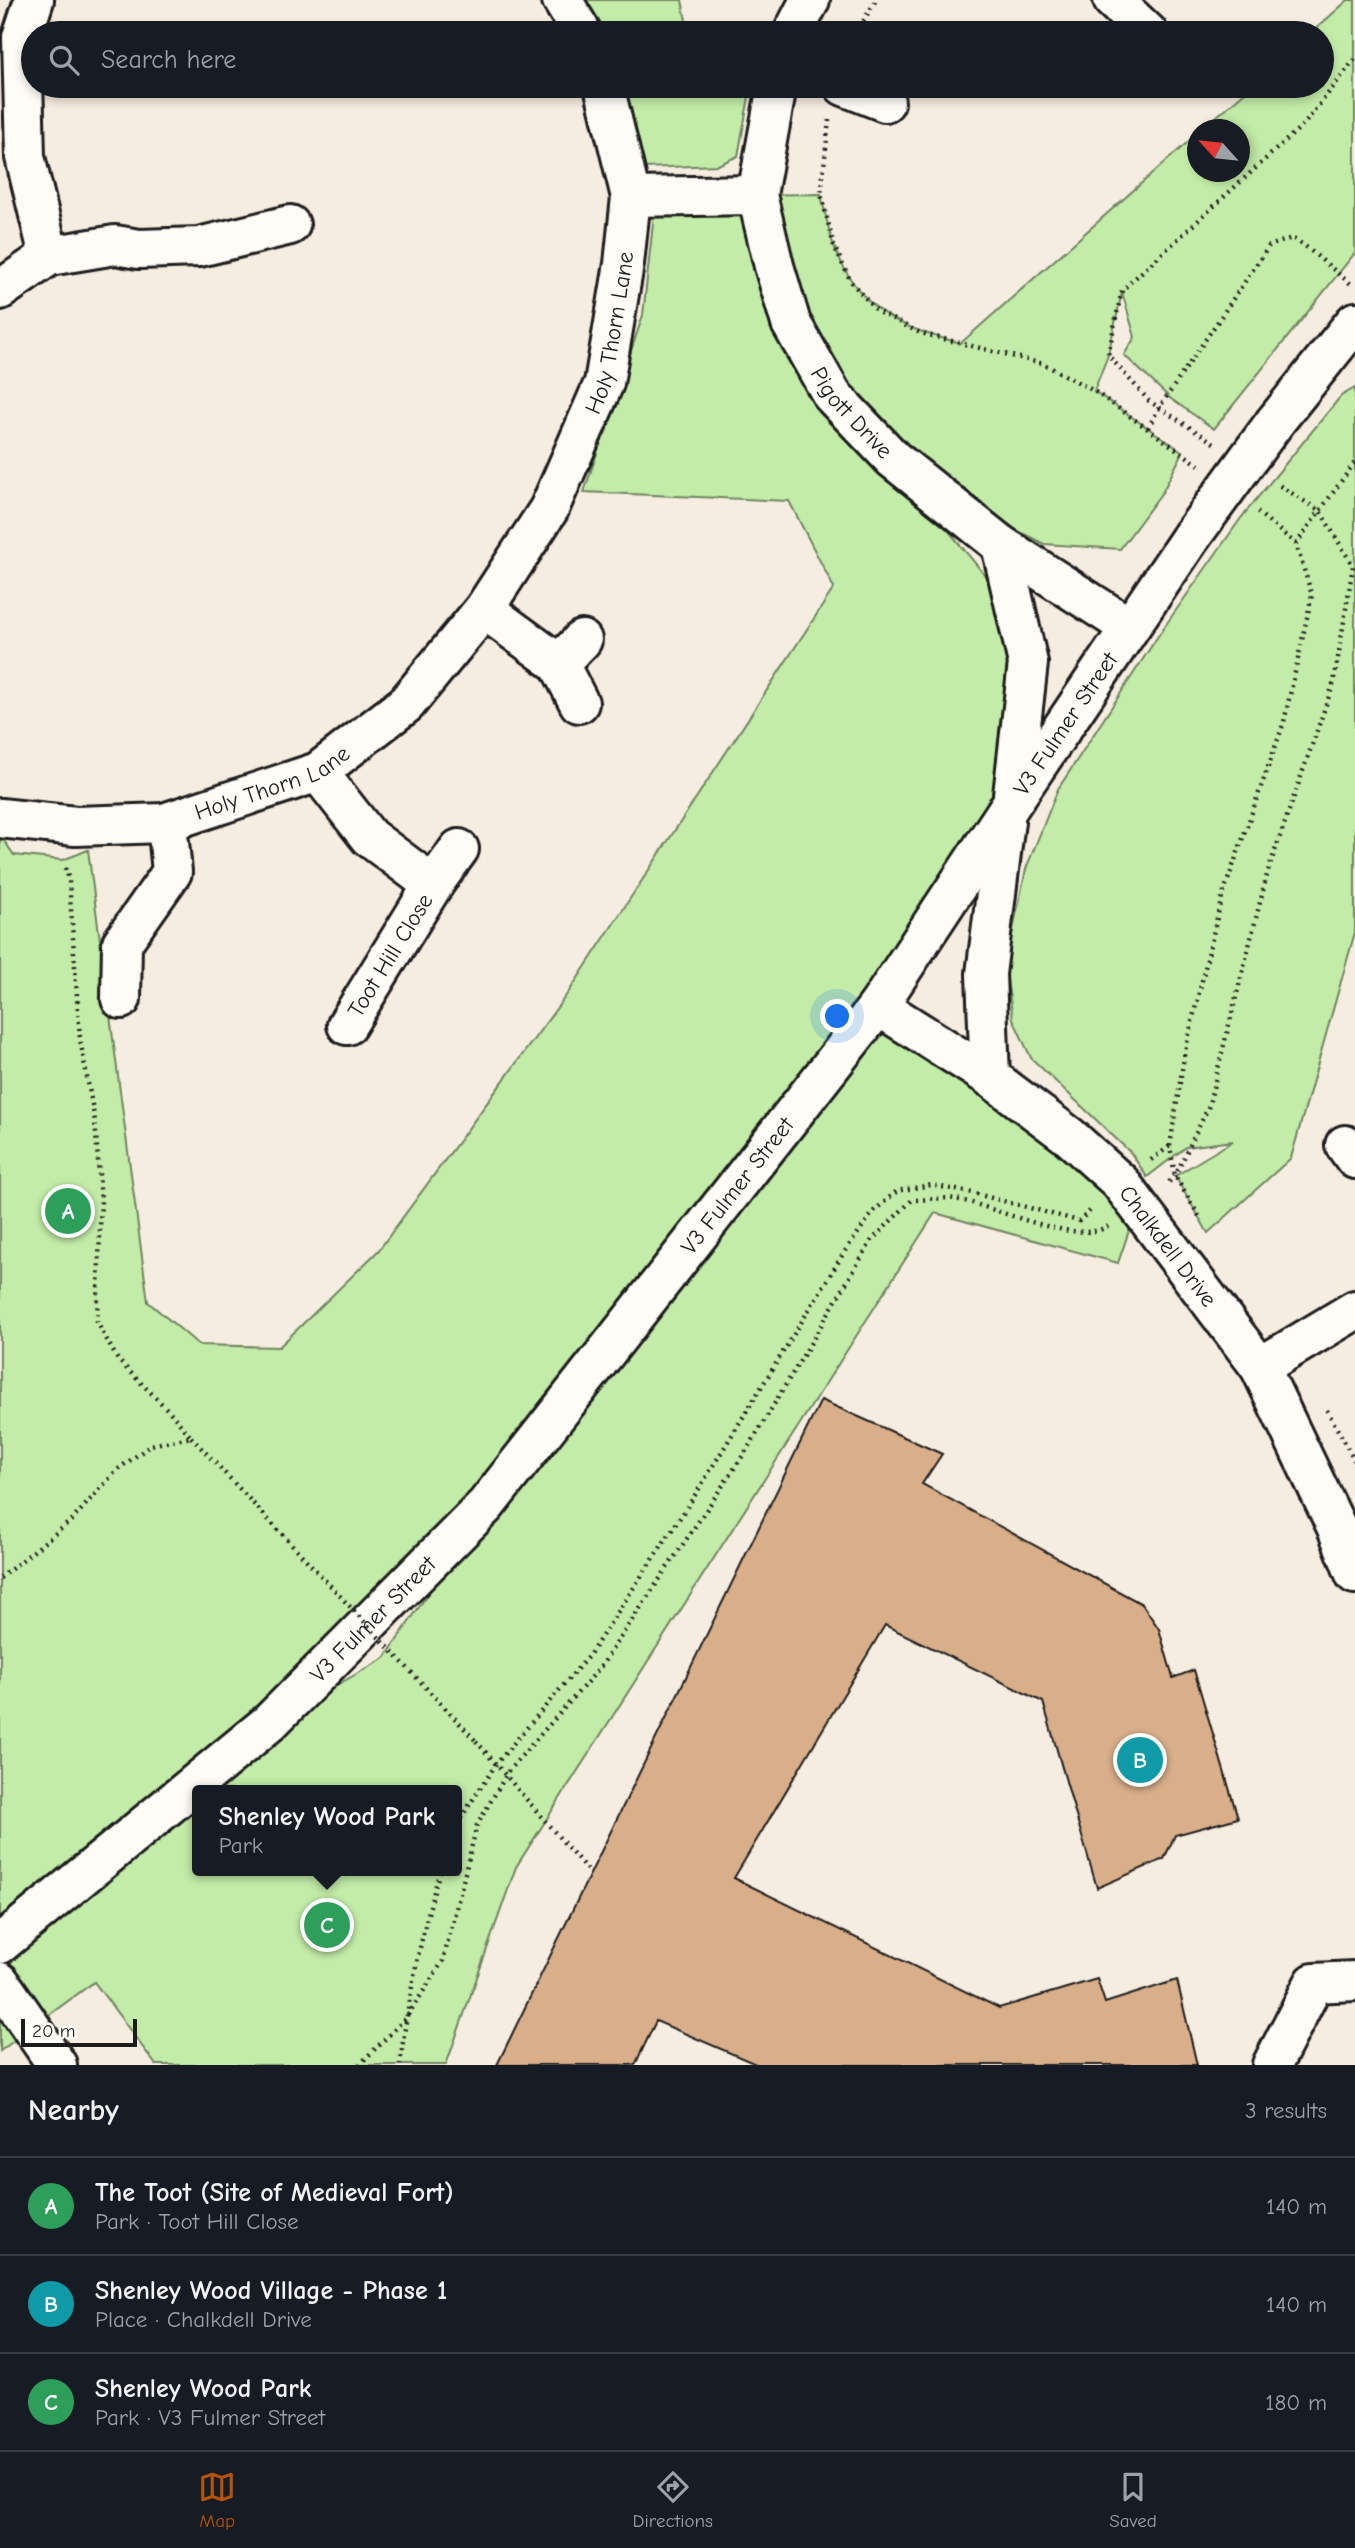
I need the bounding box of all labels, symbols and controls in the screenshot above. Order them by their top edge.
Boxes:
search box [21,21,1334,98]
icon: search [45,41,83,79]
text: Search here [101,45,236,75]
north arrow [1187,119,1250,182]
street label: Holy Thorn Lane [579,250,639,418]
street label: Pigott Drive [805,362,898,464]
street label: V3 Fulmer Street [1008,646,1124,801]
street label: Holy Thorn Lane [191,740,355,826]
street label: Toot Hill Close [342,889,439,1022]
your location [820,999,854,1033]
street label: V3 Fulmer Street [675,1111,800,1260]
street label: Chalkdell Drive [1113,1180,1222,1312]
pin: A [45,1185,91,1237]
street label: V3 Fulmer Street [305,1550,442,1688]
pin: B [1117,1734,1163,1786]
popup [192,1785,462,1876]
text: Shenley Wood Park [219,1802,435,1832]
text: Park [219,1832,263,1859]
pin: C [304,1899,350,1951]
scale bar [21,2016,136,2048]
text: 20 m [32,2020,76,2042]
text: Nearby [28,2093,119,2128]
text: 3 results [1245,2097,1327,2124]
text: The Toot (Site of Medieval Fort) [95,2178,454,2208]
text: A [45,2193,57,2220]
text: 140 m [1266,2193,1327,2220]
text: Park · Toot Hill Close [95,2208,299,2235]
text: Shenley Wood Village - Phase 1 [95,2276,447,2306]
text: B [44,2291,58,2318]
text: 140 m [1266,2291,1327,2318]
text: Place · Chalkdell Drive [95,2306,312,2333]
text: Shenley Wood Park [95,2374,311,2404]
text: C [44,2389,58,2416]
text: 180 m [1265,2389,1327,2416]
text: Park · V3 Fulmer Street [95,2404,325,2431]
tab: Map [198,2468,236,2532]
tab: Directions [633,2468,713,2532]
tab: Saved [1109,2468,1157,2532]

